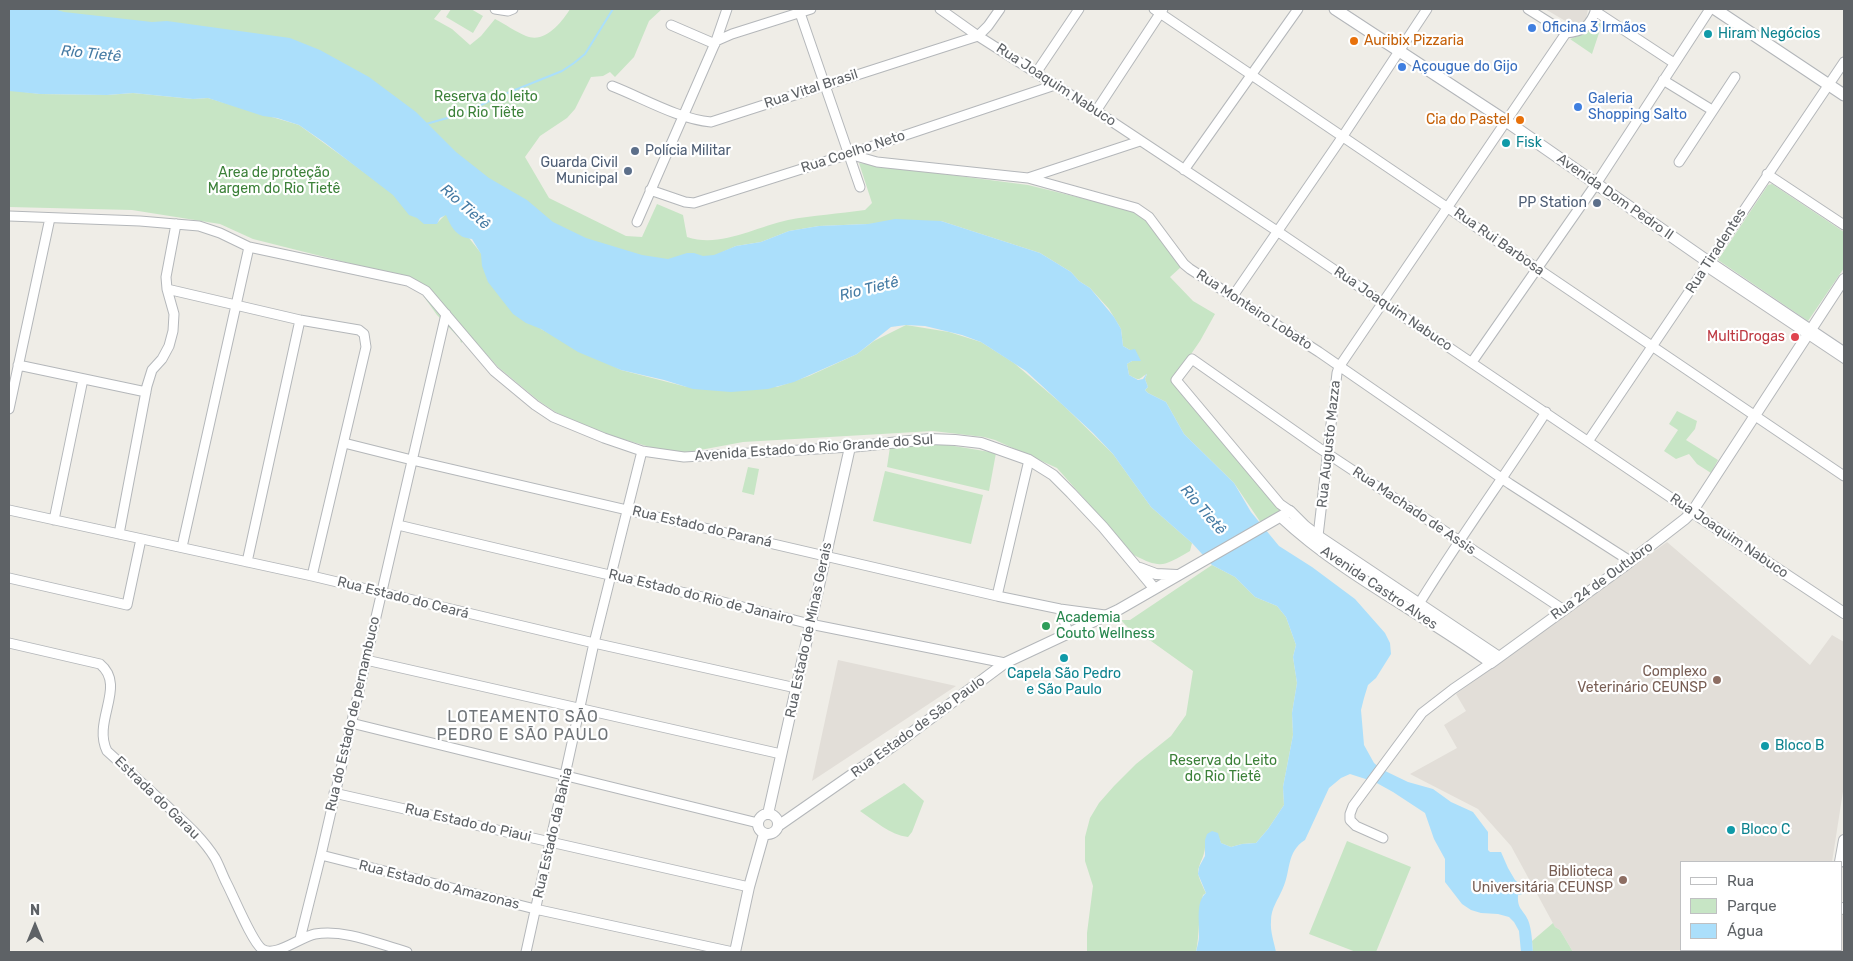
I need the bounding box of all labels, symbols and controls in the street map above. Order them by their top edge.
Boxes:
place label: Oficina 3 Irmãos [1542,20,1646,36]
marker: Oficina 3 Irmãos [1526,22,1538,34]
place label: Hiram Negócios [1718,26,1820,42]
marker: Hiram Negócios [1702,28,1714,40]
place label: Auribix Pizzaria [1364,33,1464,49]
marker: Auribix Pizzaria [1348,35,1360,47]
street label: Rua Joaquim Nabuco [993,40,1119,130]
water label: Rio Tietê [60,42,122,66]
place label: Açougue do Gijo [1412,59,1518,75]
marker: Açougue do Gijo [1396,61,1408,73]
street label: Rua Vital Brasil [762,66,860,112]
park label: Reserva do leito do Rio Tiête [434,89,538,121]
place label: Galeria Shopping Salto [1588,91,1687,124]
marker: Galeria Shopping Salto [1572,101,1584,113]
place label: Cia do Pastel [1426,112,1510,128]
marker: Cia do Pastel [1514,114,1526,126]
street label: Rua Coelho Neto [799,127,907,177]
place label: Fisk [1516,135,1542,151]
marker: Fisk [1500,137,1512,149]
place label: Polícia Militar [645,143,731,159]
marker: Polícia Militar [629,145,641,157]
street label: Avenida Dom Pedro II [1553,150,1677,244]
place label: Guarda Civil Municipal [540,155,618,188]
park label: Area de proteção Margem do Rio Tietê [208,165,340,198]
marker: Guarda Civil Municipal [622,165,634,177]
water label: Rio Tietê [436,180,494,234]
place label: PP Station [1518,195,1587,211]
marker: PP Station [1591,197,1603,209]
street label: Rua Rui Barbosa [1450,204,1548,280]
street label: Rua Tiradentes [1682,205,1750,297]
street label: Rua Joaquim Nabuco [1331,263,1455,355]
street label: Rua Monteiro Lobato [1193,266,1315,354]
water label: Rio Tietê [838,273,900,305]
place label: MultiDrogas [1707,329,1785,345]
marker: MultiDrogas [1789,331,1801,343]
street label: Rua Augusto Mazza [1314,379,1344,509]
street label: Avenida Estado do Rio Grande do Sul [694,431,934,465]
street label: Rua Machado de Assis [1349,463,1479,559]
water label: Rio Tietê [1176,481,1230,539]
street label: Rua Joaquim Nabuco [1667,490,1791,582]
street label: Rua Estado do Paraná [630,503,774,551]
street label: Rua 24 de Outubro [1548,538,1656,624]
street label: Rua Estado de Minas Gerais [782,541,836,719]
street label: Avenida Castro Alves [1317,543,1441,633]
street label: Rua Estado do Rio de Janairo [607,566,795,628]
street label: Rua Estado do Ceará [335,574,471,622]
place label: Academia Couto Wellness [1056,610,1155,642]
street label: Rua do Estado de pernambuco [322,615,384,813]
marker: Academia Couto Wellness [1040,620,1052,632]
marker: Capela São Pedro e São Paulo [1058,652,1070,664]
place label: Complexo Veterinário CEUNSP [1577,664,1707,696]
place label: Capela São Pedro e São Paulo [1007,666,1121,699]
street label: Rua Estado de São Paulo [848,673,988,781]
marker: Complexo Veterinário CEUNSP [1711,674,1723,686]
district label: LOTEAMENTO SÃO PEDRO E SÃO PAULO [434,707,612,745]
place label: Bloco B [1775,738,1824,754]
marker: Bloco B [1759,740,1771,752]
street label: Estrada do Garau [111,753,203,843]
park label: Reserva do Leito do Rio Tietê [1169,753,1277,786]
street label: Rua Estado da Bahia [530,766,576,900]
street label: Rua Estado do Piaui [403,800,533,846]
place label: Bloco C [1741,822,1790,838]
marker: Bloco C [1725,824,1737,836]
street label: Rua Estado do Amazonas [357,857,521,913]
legend [1680,861,1843,951]
place label: Biblioteca Universitária CEUNSP [1472,864,1613,896]
text: Rua [1727,872,1754,890]
marker: Biblioteca Universitária CEUNSP [1617,874,1629,886]
text: Parque [1727,897,1777,915]
north arrow [10,901,60,951]
text: N [30,902,40,919]
text: Água [1727,922,1763,940]

